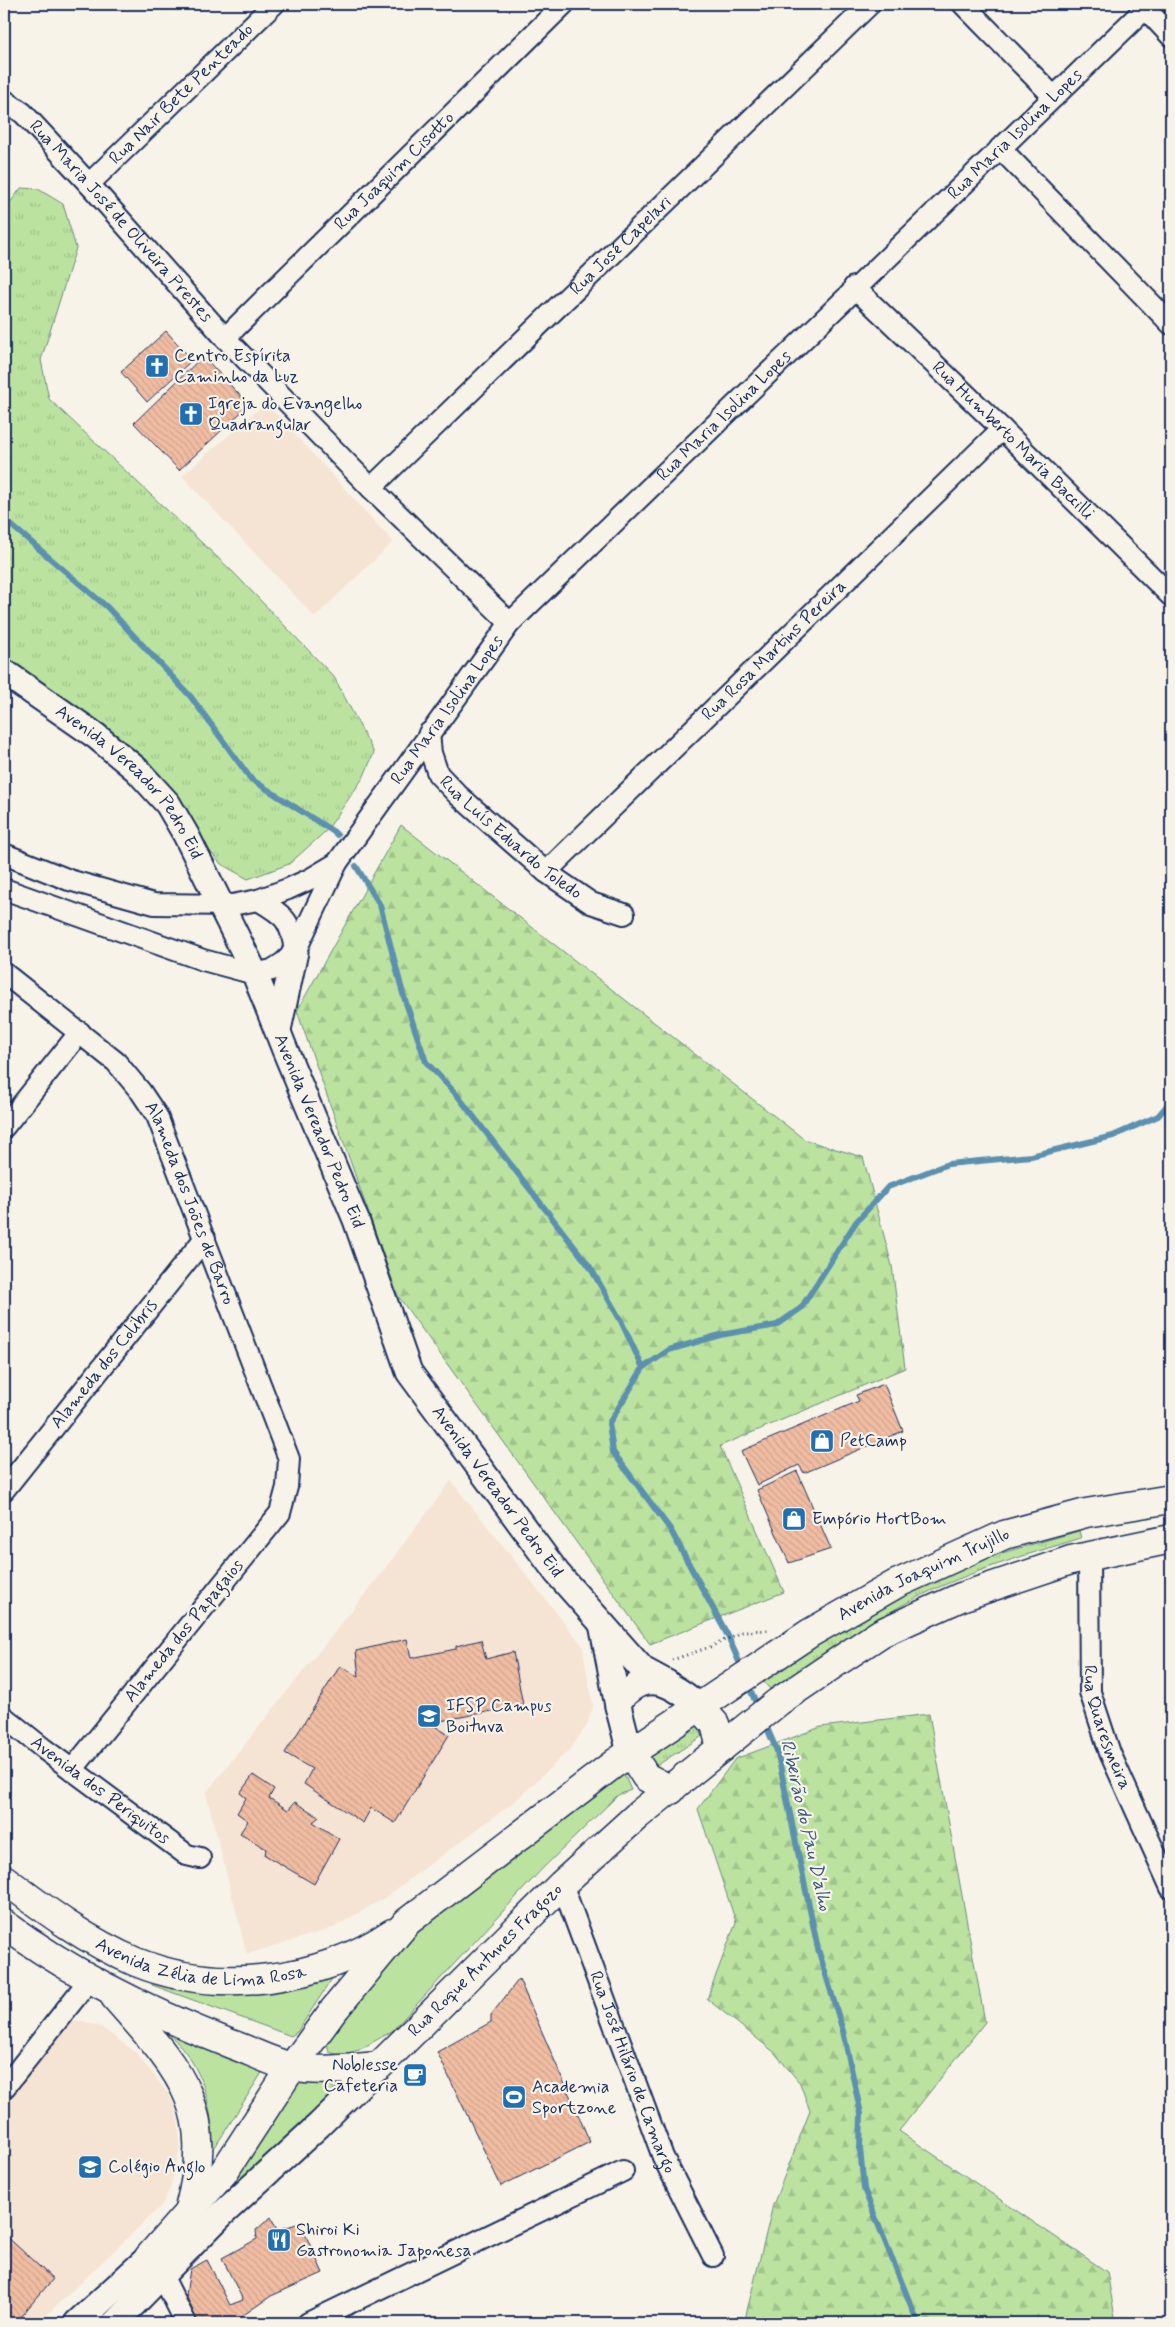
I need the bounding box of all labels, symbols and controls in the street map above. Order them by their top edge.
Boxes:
street label: Rua Nair Bete Penteado [104,18,259,170]
street label: Rua Maria Isolina Lopes [942,63,1088,205]
street label: Rua Joaquim Cisotto [329,106,460,236]
street label: Rua Maria José de Oliveira Prestes [24,115,218,328]
street label: Rua José Capelari [565,191,677,301]
place label: Centro Espírita Caminho da Luz [174,344,299,389]
street label: Rua Maria Isolina Lopes [651,345,797,487]
church icon: Centro Espírita Caminho da Luz [144,353,170,379]
street label: Rua Humberto Maria Baccilli [927,356,1099,525]
place label: Igreja do Evangelho Quadrangular [208,392,362,439]
church icon: Igreja do Evangelho Quadrangular [178,401,204,427]
street label: Rua Rosa Martins Pereira [696,575,852,726]
street label: Rua Maria Isolina Lopes [385,630,509,790]
street label: Avenida Vereador Pedro Eid [50,699,208,864]
street label: Rua Luís Eduardo Toledo [434,770,587,905]
street label: Avenida Vereador Pedro Eid [268,1031,370,1231]
street label: Alameda dos Joões de Barro [139,1097,240,1308]
street label: Alameda dos Colibris [45,1294,163,1434]
street label: Avenida Vereador Pedro Eid [426,1401,569,1583]
shop icon: PetCamp [809,1428,835,1454]
place label: PetCamp [840,1429,907,1453]
shop icon: Empório HortBom [781,1506,807,1532]
place label: Empório HortBom [812,1507,947,1531]
street label: Avenida Joaquim Trujillo [833,1522,1012,1627]
street label: Alameda dos Papagaios [119,1554,251,1709]
street label: Rua Quaresmeira [1078,1665,1137,1793]
place label: IFSP Campus Boituva [446,1694,552,1739]
school or university icon: IFSP Campus Boituva [416,1703,442,1729]
street label: Avenida dos Periquitos [25,1731,175,1850]
water label: Ribeirão do Pau D'alho [774,1737,838,1913]
street label: Rua Roque Antunes Fragozo [403,1878,568,2042]
street label: Avenida Zélia de Lima Rosa [91,1932,309,1992]
street label: Rua José Hilário de Camargo [583,1968,681,2178]
place label: Noblesse Cafeteria [323,2053,398,2098]
cafe icon: Noblesse Cafeteria [402,2062,428,2088]
place label: Academia Sportzone [532,2075,616,2120]
sports icon: Academia Sportzone [501,2084,527,2110]
school or university icon: Colégio Anglo [77,2154,103,2180]
place label: Colégio Anglo [108,2155,205,2181]
place label: Shiroi Ki Gastronomia Japonesa [296,2218,472,2263]
restaurant icon: Shiroi Ki Gastronomia Japonesa [266,2227,292,2253]

